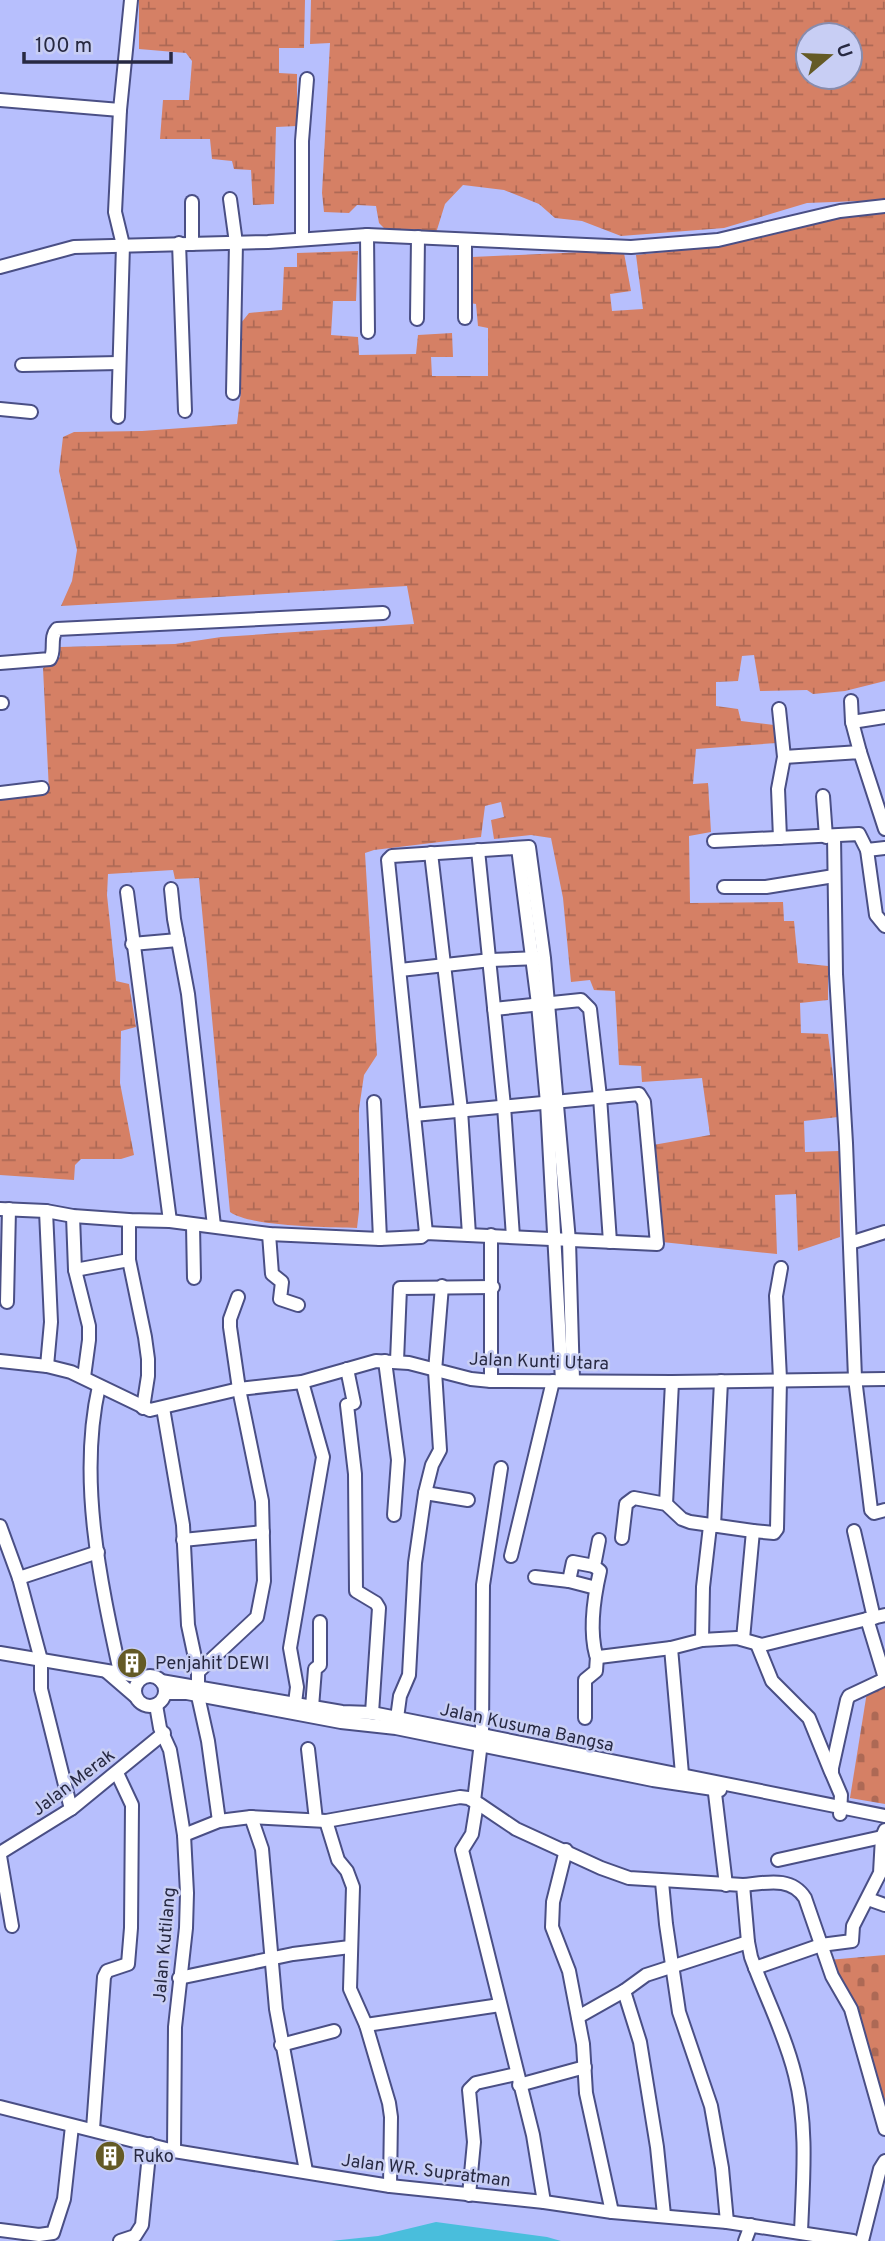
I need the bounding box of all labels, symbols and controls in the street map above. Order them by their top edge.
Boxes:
scale bar [24,21,172,65]
north arrow [794,21,864,91]
text: 100 m [35,33,92,60]
text: U [830,41,857,61]
street label: Jalan Kunti Utara [469,1349,609,1376]
building icon: Penjahit DEWI [115,1646,149,1680]
place label: Penjahit DEWI [155,1653,270,1676]
street label: Jalan Kusuma Bangsa [437,1699,616,1758]
street label: Jalan Merak [28,1744,120,1822]
street label: Jalan Kutilang [149,1886,182,2004]
building icon: Ruko [93,2139,127,2173]
place label: Ruko [133,2146,174,2169]
street label: Jalan WR. Supratman [340,2150,512,2193]

